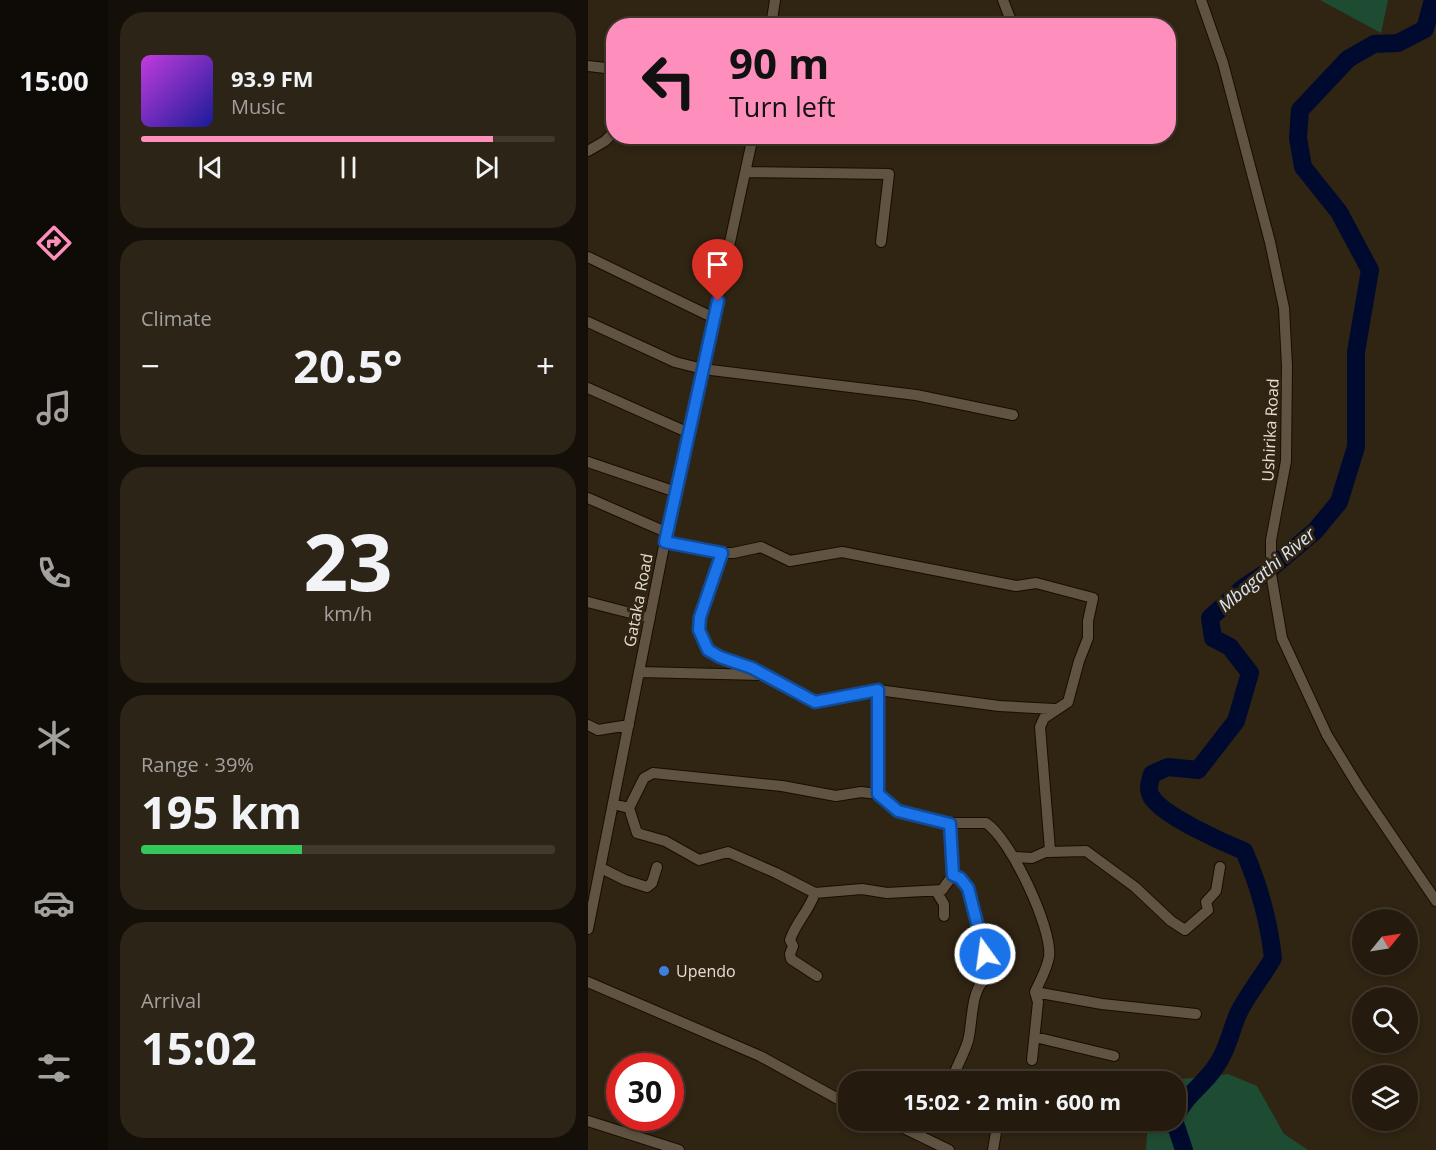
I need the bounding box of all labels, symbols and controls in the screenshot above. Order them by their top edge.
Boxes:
text: 90 m [729,34,829,91]
icon: left [630,42,708,120]
text: 15:00 [19,62,89,99]
text: 93.9 FM [231,63,314,93]
text: Turn left [729,88,836,125]
text: Music [231,93,285,120]
icon: previous [194,151,227,184]
icon: pause [332,151,365,184]
icon: next [470,151,503,184]
icon: directions [33,222,75,264]
pin [692,239,743,301]
icon: arrive [701,248,734,281]
text: Climate [141,305,212,332]
text: 20.5° [293,335,403,396]
text: − [141,343,160,388]
text: + [536,343,555,388]
street label: Ushirika Road [1256,378,1284,482]
icon: music [33,387,75,429]
text: 23 [303,508,393,614]
water label: Mbagathi River [1213,521,1321,617]
street label: Gataka Road [618,551,658,649]
icon: phone [33,552,75,594]
text: km/h [324,600,372,627]
icon: climate [33,717,75,759]
text: Range · 39% [141,751,254,778]
text: 195 km [141,781,302,842]
icon: car [33,882,75,924]
north arrow [1352,909,1418,975]
map controls [1352,909,1418,1131]
position arrow [953,922,1017,986]
place label: Upendo [676,960,736,982]
marker: Upendo [657,964,671,978]
text: Arrival [141,987,201,1014]
button: search [1352,987,1418,1053]
text: 15:02 [141,1017,257,1078]
icon: filters [33,1047,75,1089]
speed limit sign: 30 [606,1053,684,1131]
button: layers [1352,1065,1418,1131]
text: 15:02 · 2 min · 600 m [903,1086,1121,1116]

